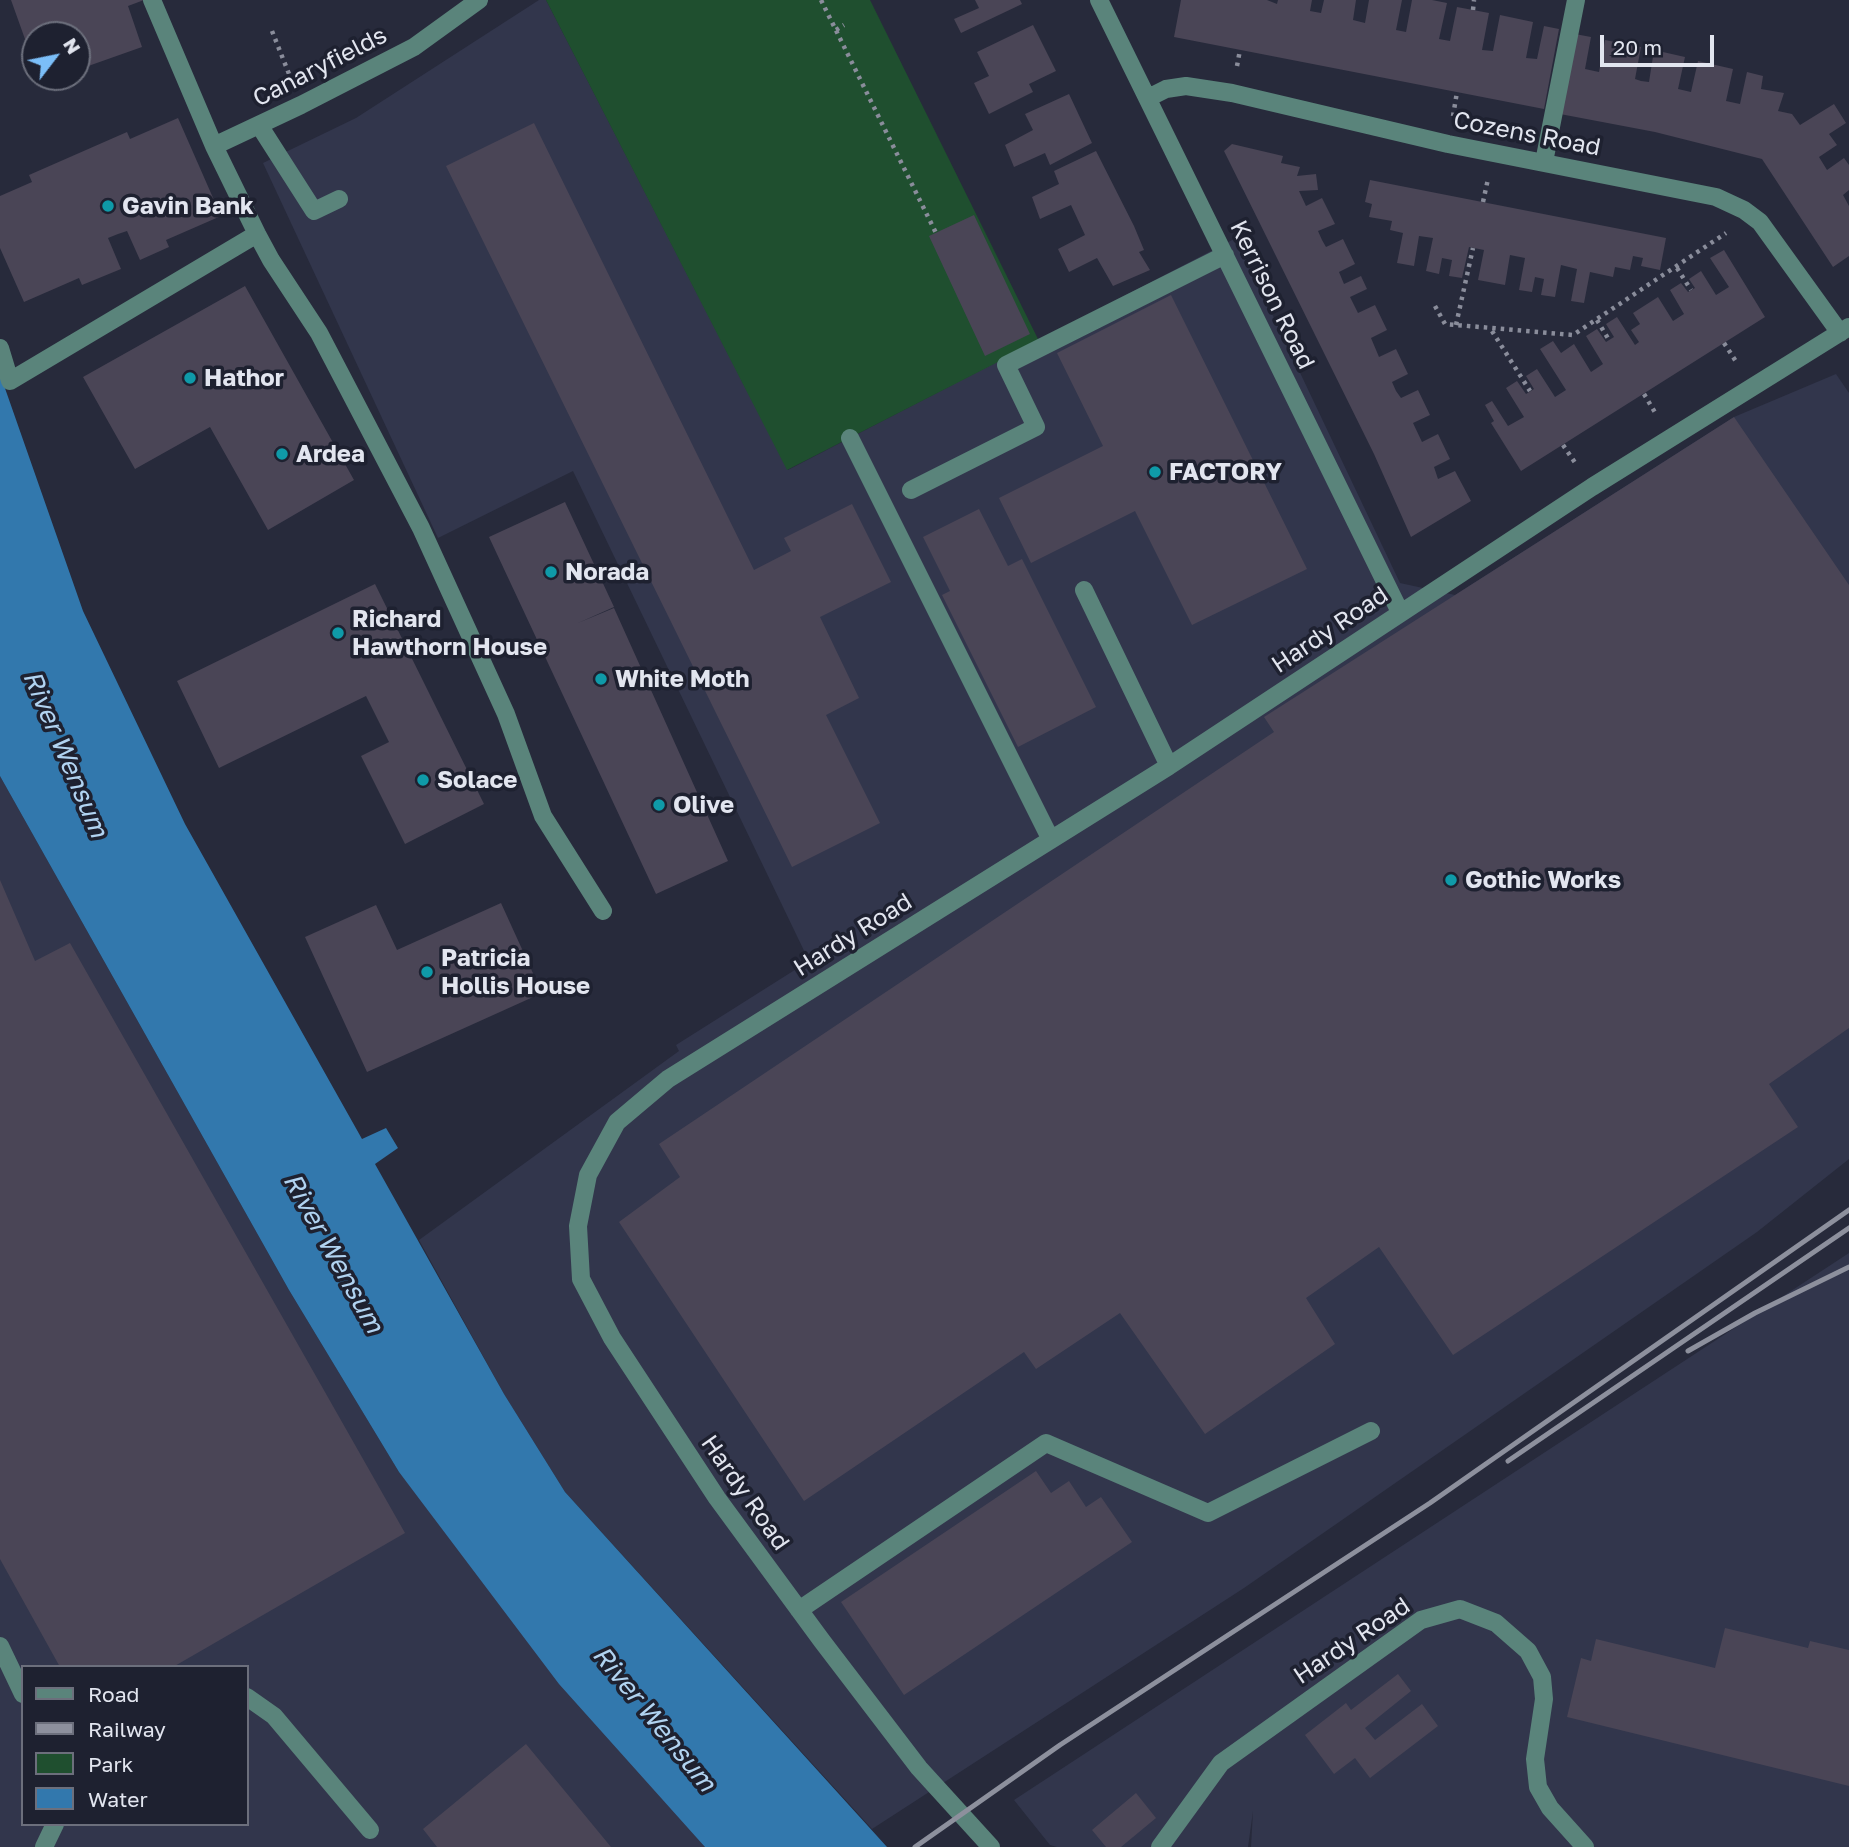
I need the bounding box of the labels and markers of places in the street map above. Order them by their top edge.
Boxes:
place label: Gavin Bank [122,192,254,220]
marker: Gavin Bank [100,198,116,214]
place label: Hathor [204,364,284,392]
marker: Hathor [182,370,198,386]
place label: Ardea [296,440,365,468]
marker: Ardea [274,446,290,462]
place label: FACTORY [1169,458,1282,486]
marker: FACTORY [1147,464,1163,480]
place label: Norada [565,558,649,586]
marker: Norada [543,564,559,580]
place label: Richard Hawthorn House [352,605,547,661]
marker: Richard Hawthorn House [330,625,346,641]
place label: White Moth [615,665,750,693]
marker: White Moth [593,671,609,687]
place label: Solace [437,766,517,794]
marker: Solace [415,772,431,788]
place label: Olive [673,791,734,819]
marker: Olive [651,797,667,813]
place label: Gothic Works [1465,866,1621,894]
marker: Gothic Works [1443,872,1459,888]
place label: Patricia Hollis House [441,944,590,1000]
marker: Patricia Hollis House [419,964,435,980]

